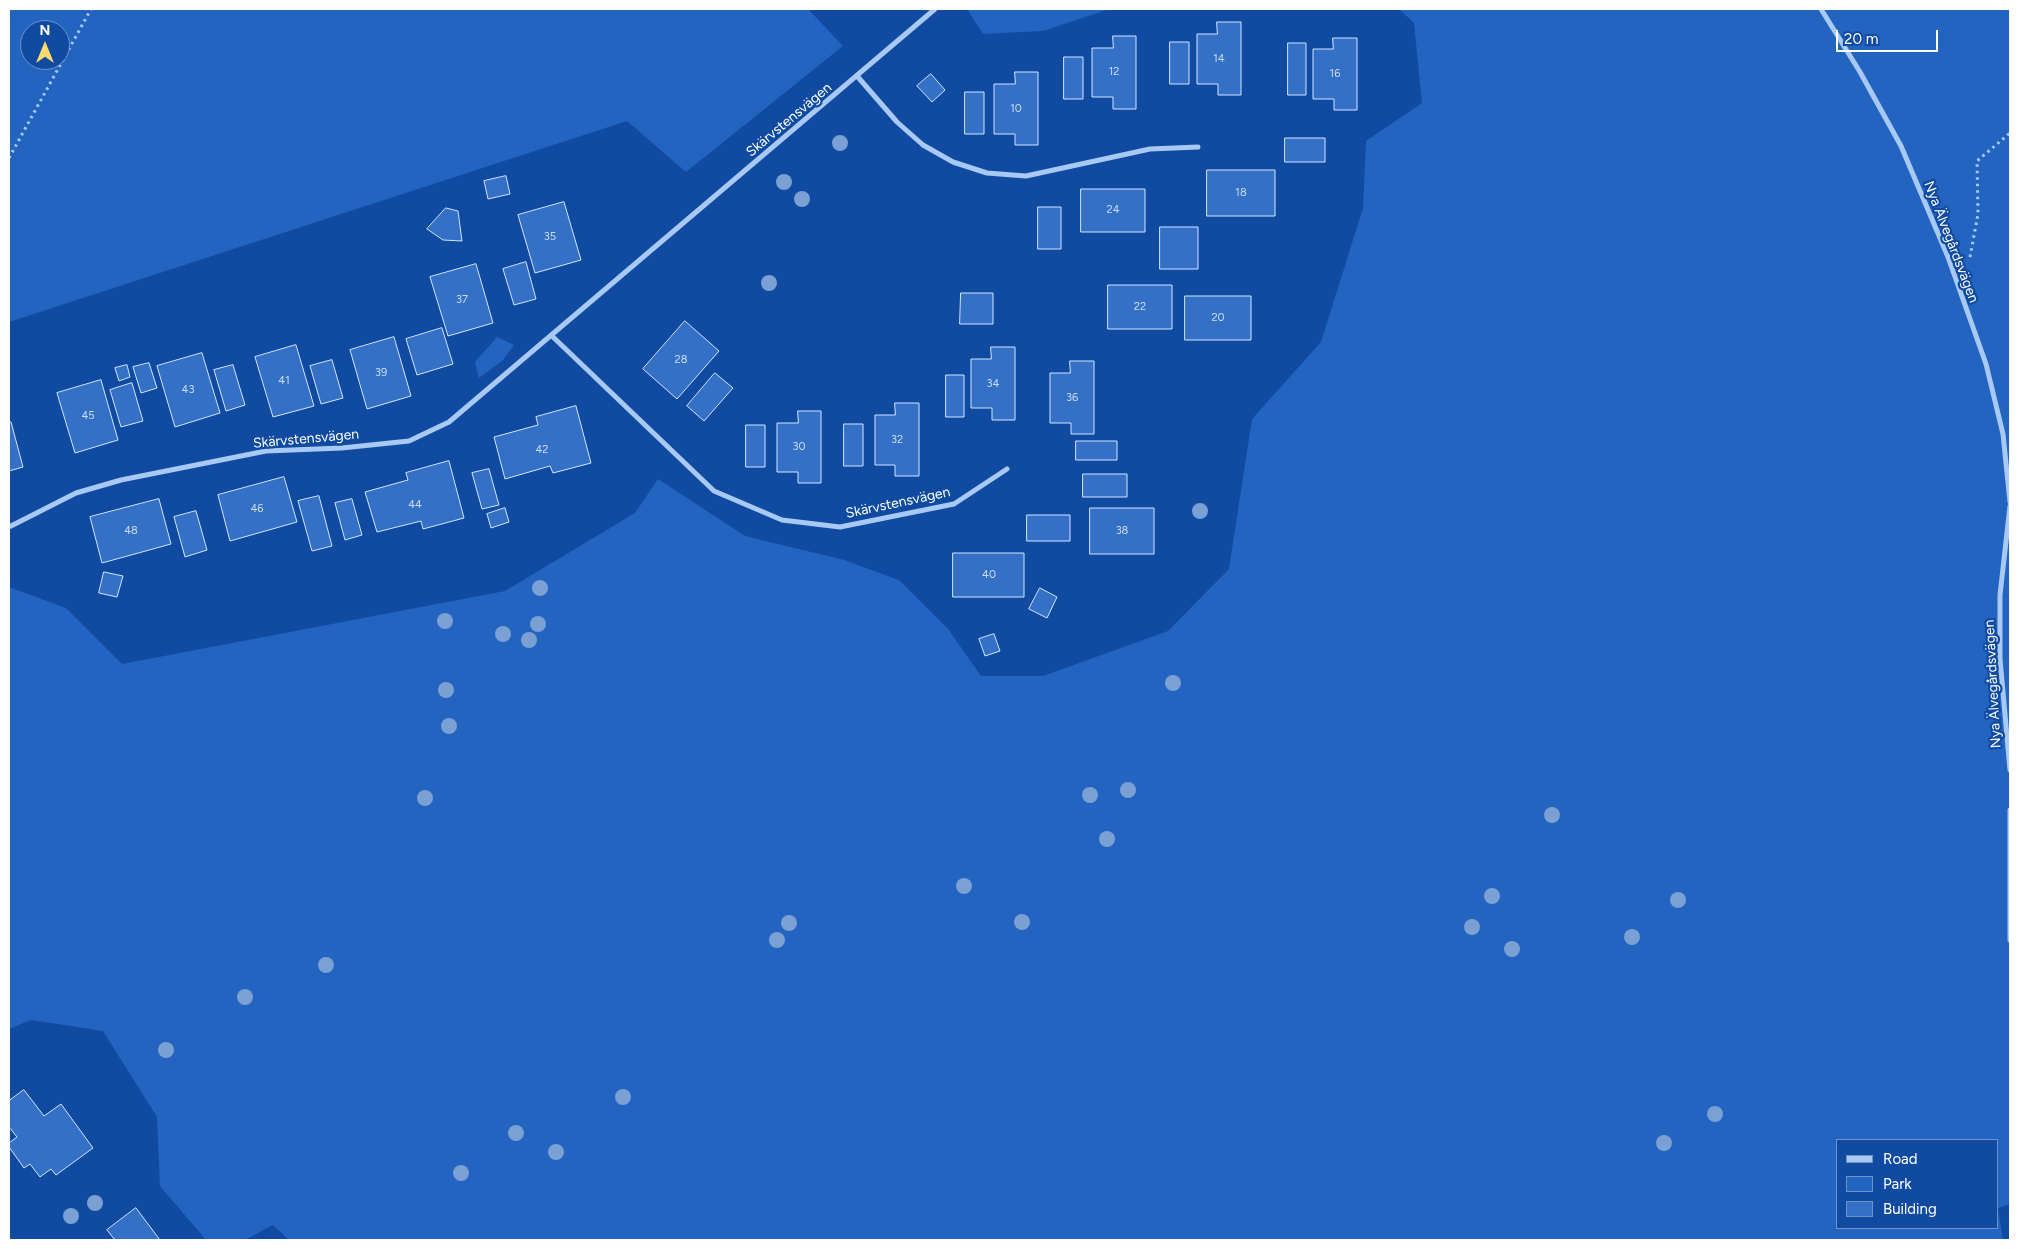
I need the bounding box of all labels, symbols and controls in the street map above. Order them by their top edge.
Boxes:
north arrow [20,20,70,70]
scale bar [1839,20,1942,52]
text: N [40,22,50,39]
text: 20 m [1844,30,1878,48]
house number: 14 [1213,52,1225,66]
house number: 12 [1109,65,1119,79]
house number: 16 [1330,67,1340,81]
street label: Skärvstensvägen [743,79,835,161]
house number: 10 [1010,102,1022,116]
street label: Nya Älvegårdsvägen [1920,179,1982,305]
house number: 18 [1235,186,1247,200]
house number: 24 [1107,203,1119,217]
house number: 35 [544,230,556,244]
house number: 37 [456,293,468,307]
house number: 22 [1134,300,1146,314]
house number: 20 [1211,311,1225,325]
house number: 28 [675,353,687,367]
house number: 39 [375,366,387,380]
house number: 41 [278,374,290,388]
house number: 34 [987,377,999,391]
house number: 43 [182,383,194,397]
house number: 36 [1066,391,1078,405]
house number: 45 [81,409,95,423]
street label: Skärvstensvägen [252,426,360,452]
house number: 32 [891,433,903,447]
house number: 30 [792,440,806,454]
house number: 42 [536,443,548,457]
street label: Skärvstensvägen [844,484,952,522]
house number: 44 [408,498,422,512]
house number: 46 [250,502,264,516]
house number: 48 [124,524,138,538]
house number: 38 [1116,524,1128,538]
house number: 40 [982,568,996,582]
street label: Nya Älvegårdsvägen [1981,619,2005,749]
legend [1836,1139,1999,1229]
text: Road [1883,1150,1918,1168]
text: Park [1883,1175,1912,1193]
text: Building [1883,1200,1937,1218]

